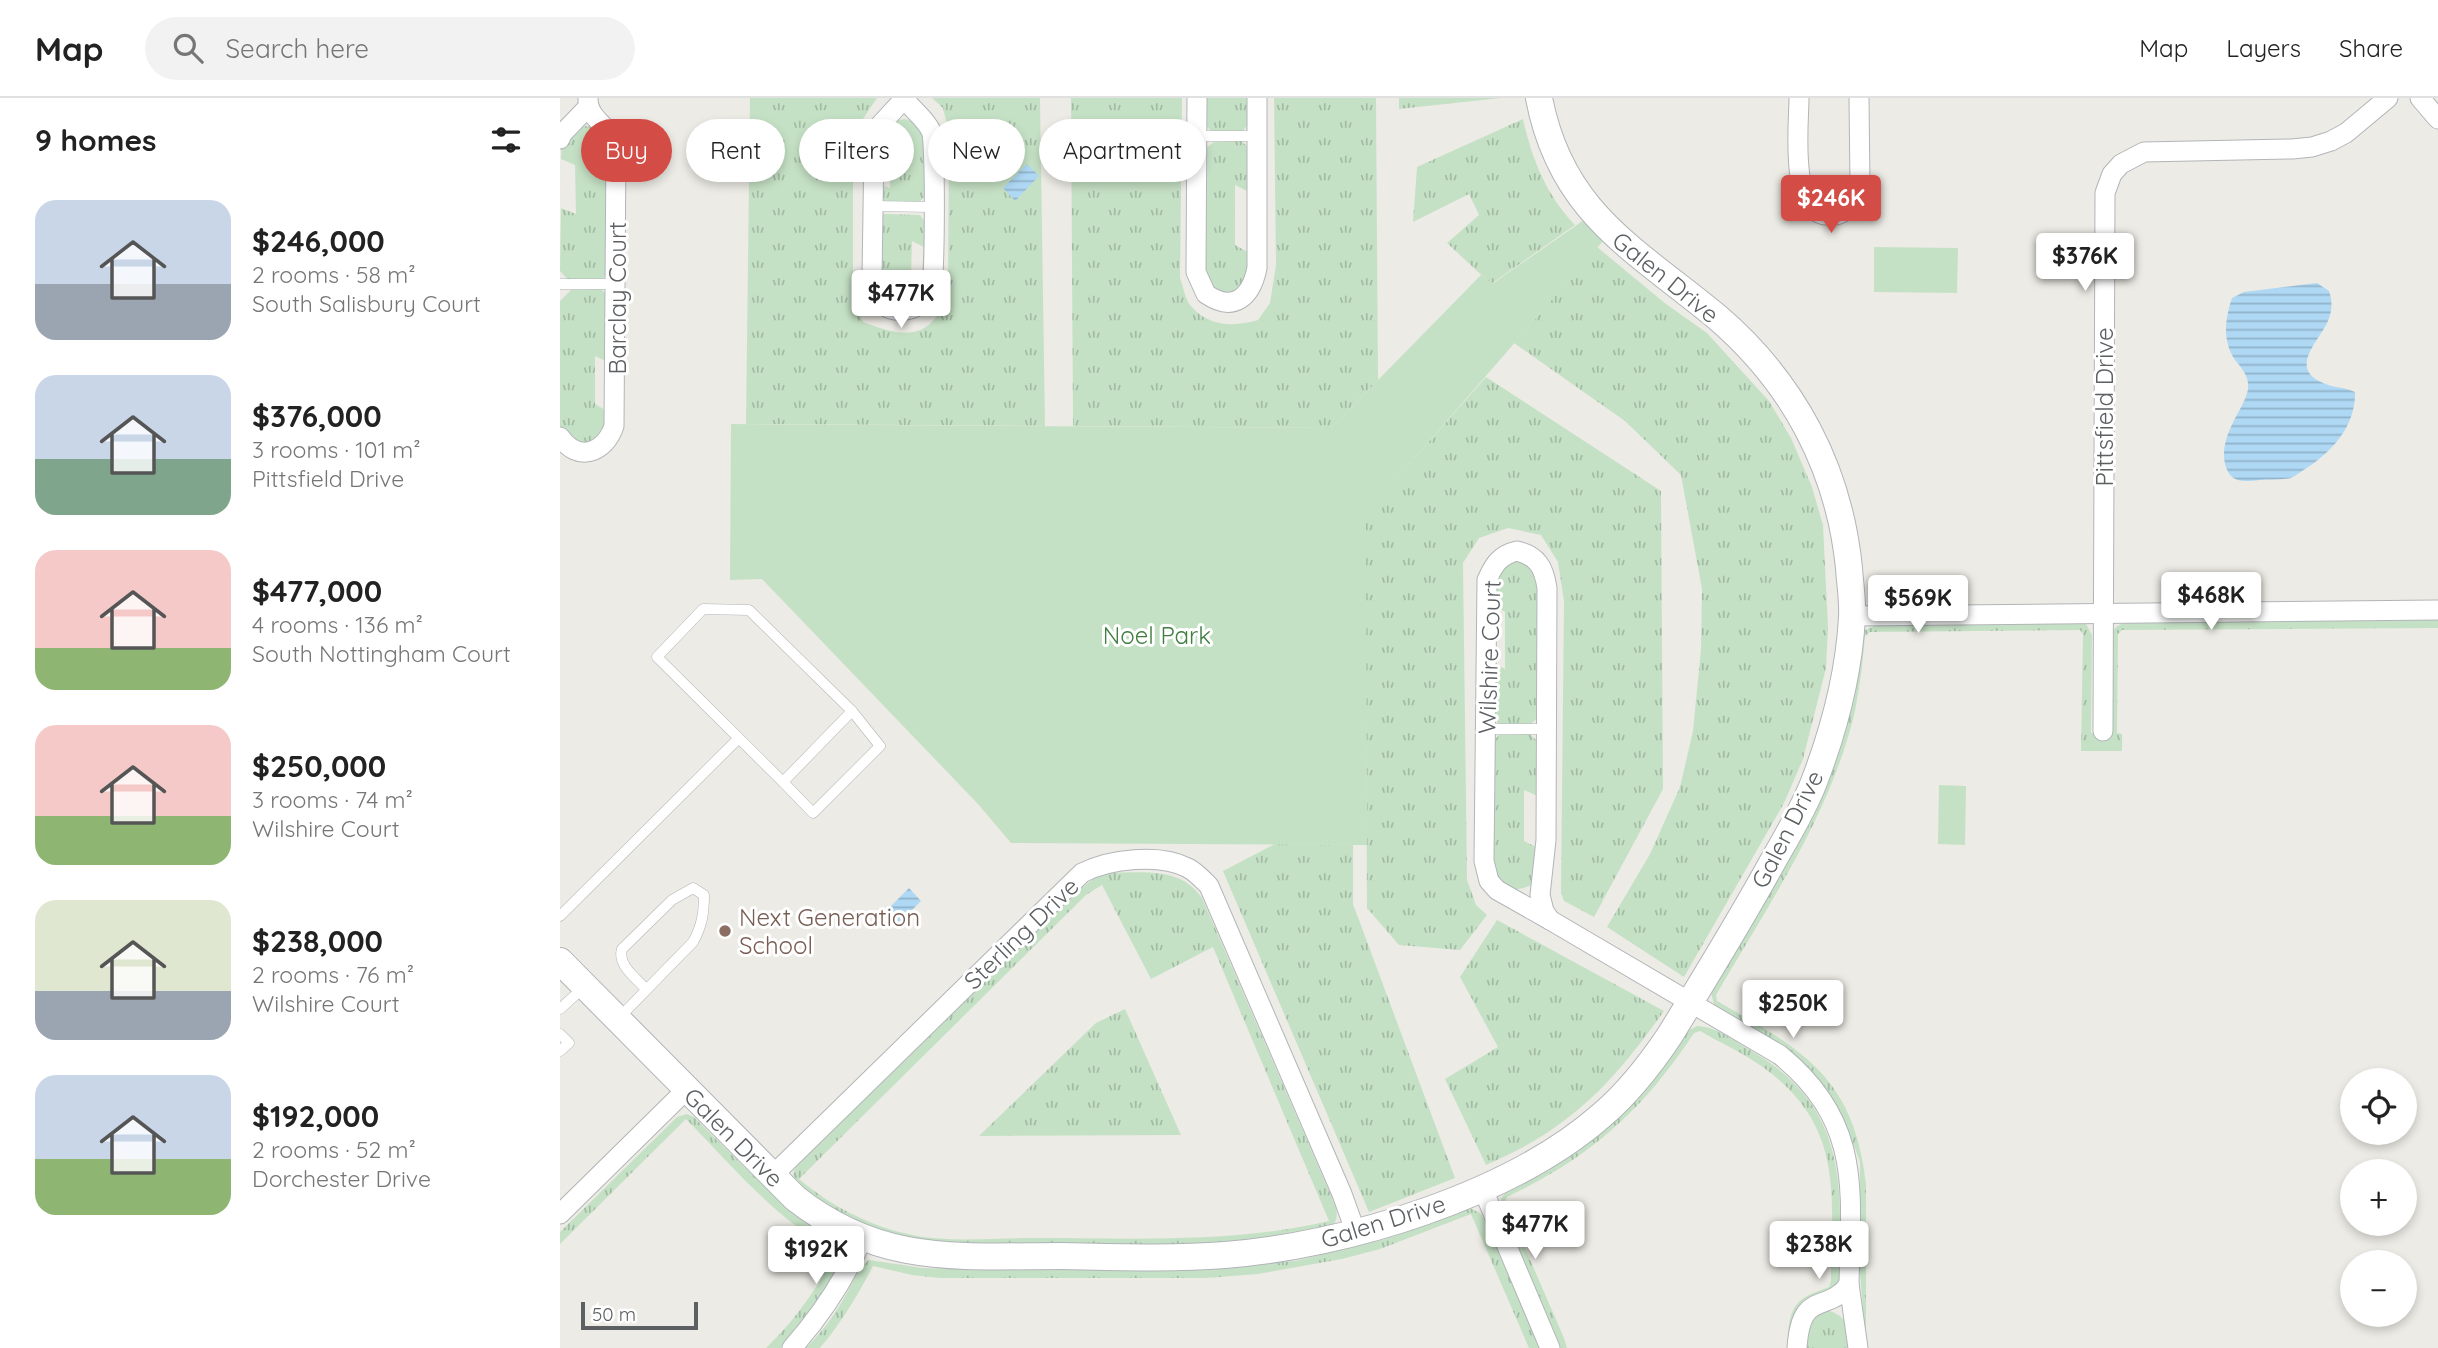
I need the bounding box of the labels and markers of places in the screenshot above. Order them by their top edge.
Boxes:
pin: $246K [1782,176,1880,235]
pin: $376K [2036,234,2134,293]
pin: $477K [852,271,950,330]
pin: $468K [2162,573,2260,632]
pin: $569K [1869,575,1967,635]
place label: Next Generation School [739,902,920,960]
marker: Next Generation School [717,923,733,939]
pin: $250K [1744,981,1842,1040]
pin: $477K [1486,1202,1584,1261]
pin: $238K [1770,1222,1868,1281]
pin: $192K [767,1226,865,1286]

